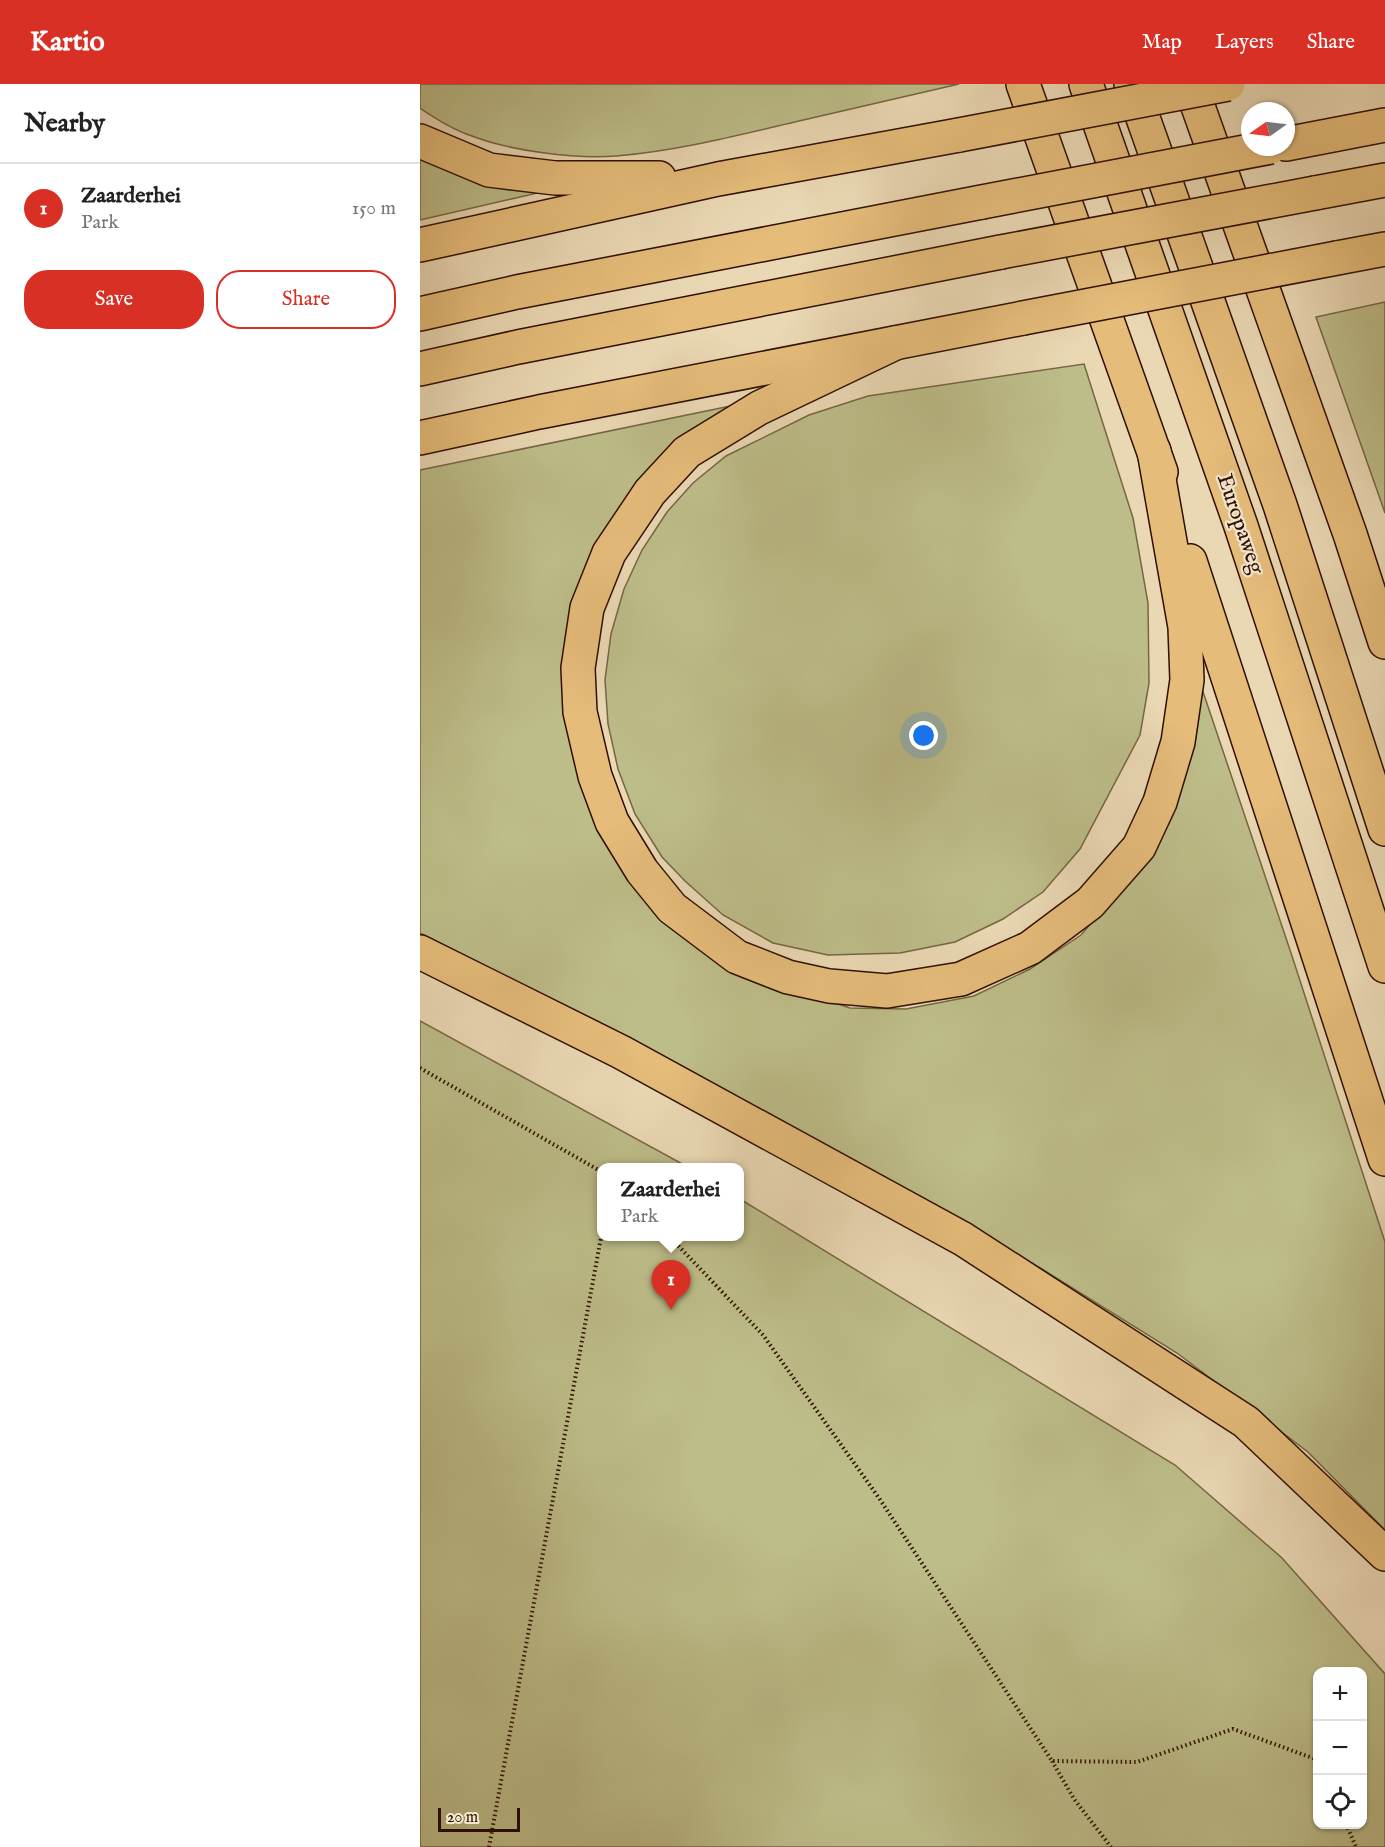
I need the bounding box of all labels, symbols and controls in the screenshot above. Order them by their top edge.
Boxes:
text: Kartio [30,25,105,60]
text: Map [1142,29,1182,56]
text: Layers [1215,29,1274,56]
text: Share [1307,29,1355,56]
north arrow [1241,102,1295,156]
text: Nearby [24,107,105,140]
text: Zaarderhei [81,182,181,210]
text: 1 [40,196,47,221]
text: 150 m [352,196,396,221]
text: Park [81,210,119,235]
button: Save [24,270,204,329]
button: Share [216,270,396,329]
street label: Europaweg [1210,470,1271,579]
your location [909,721,938,750]
popup [597,1163,744,1241]
text: Zaarderhei [621,1176,721,1204]
text: Park [621,1204,659,1229]
pin: 1 [652,1260,690,1310]
map controls [1313,1667,1367,1829]
button: + [1313,1667,1367,1721]
button: − [1313,1721,1367,1775]
button: locate [1313,1775,1367,1829]
scale bar [438,1805,520,1832]
text: 20 m [447,1808,478,1828]

